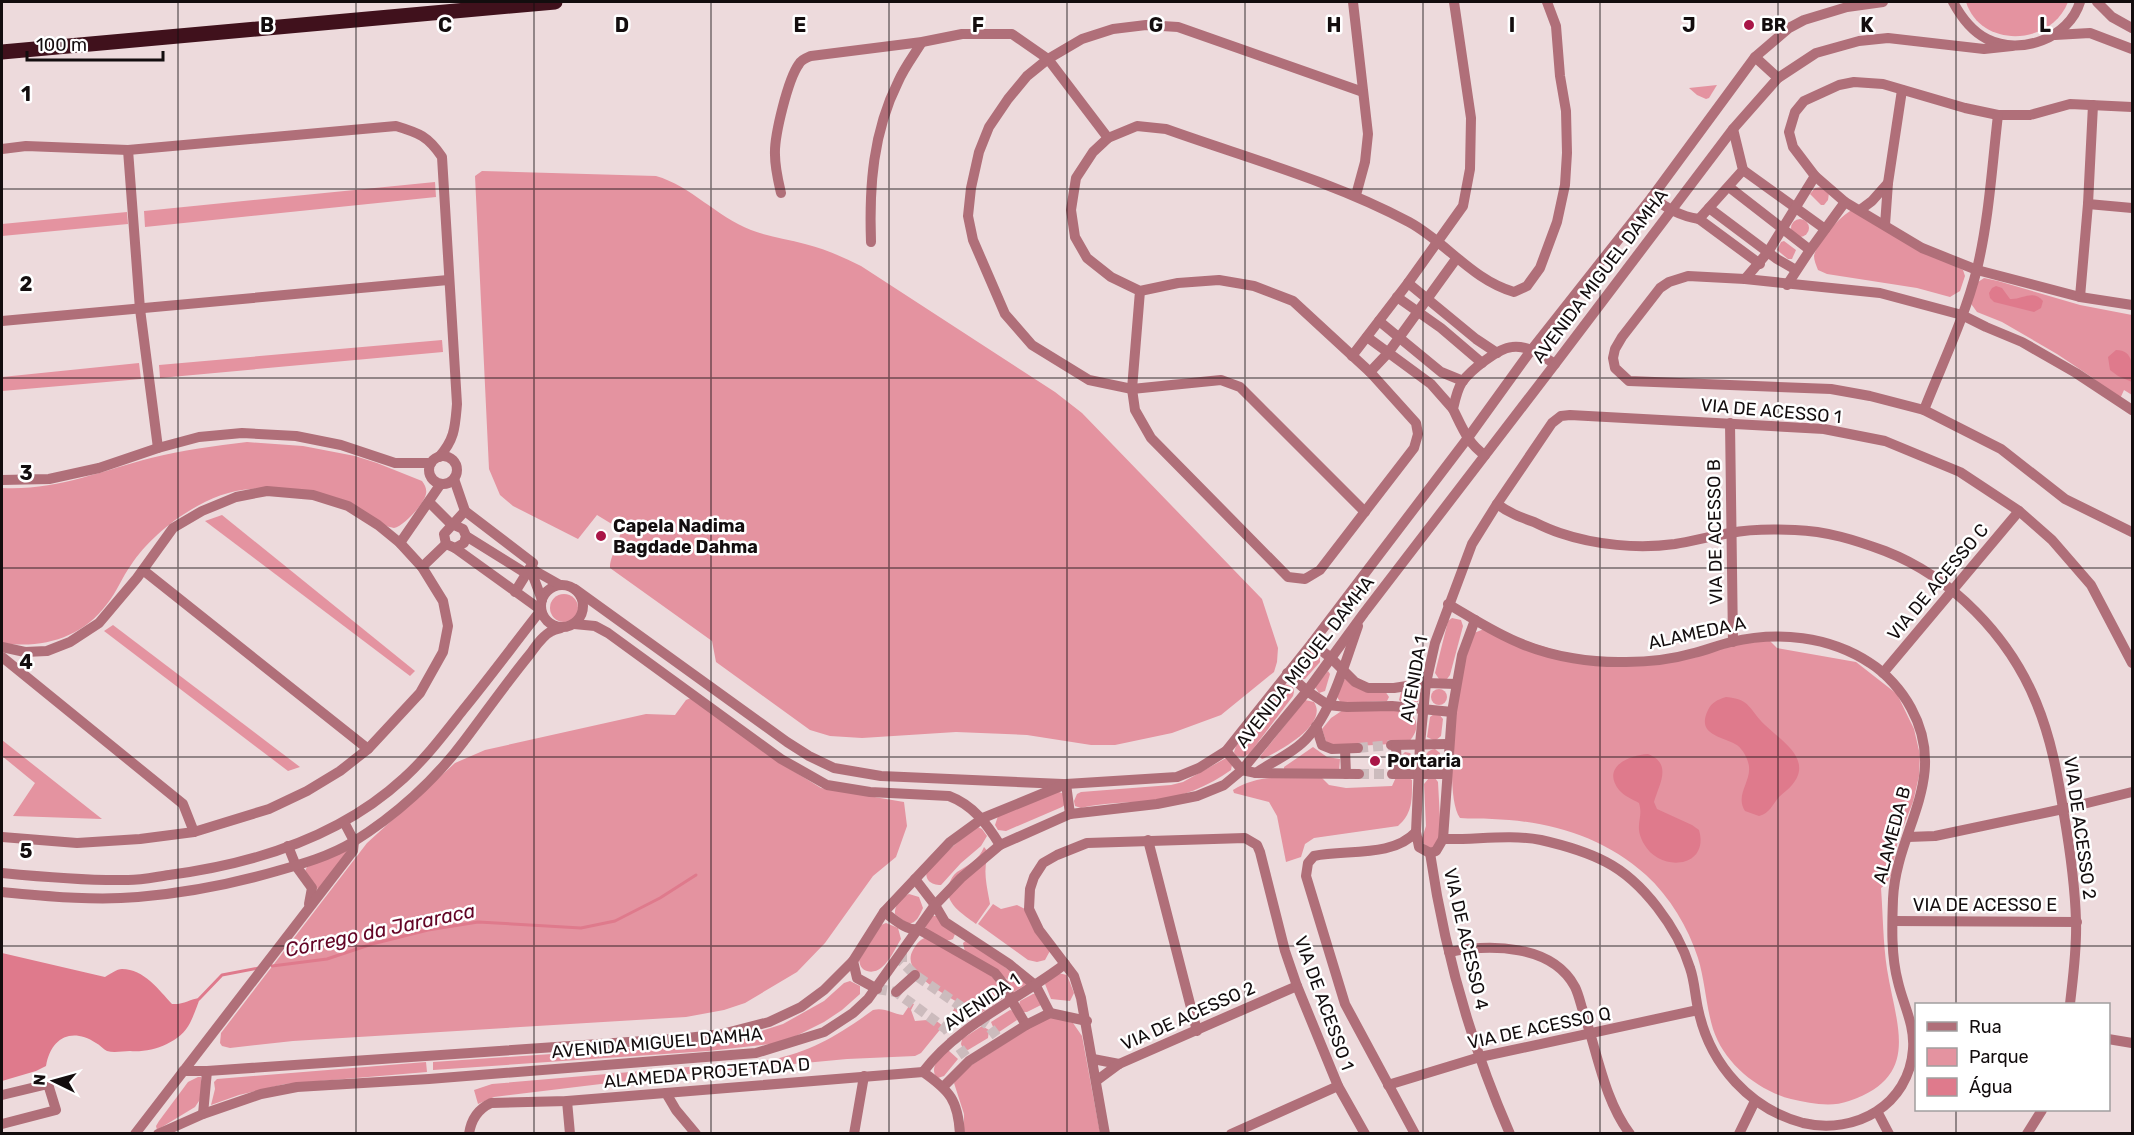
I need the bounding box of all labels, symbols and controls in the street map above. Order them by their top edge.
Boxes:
text: B [260,13,274,37]
text: C [438,13,452,37]
text: D [615,13,629,37]
text: E [794,13,806,37]
text: F [972,13,984,37]
text: G [1149,13,1163,37]
text: H [1327,13,1341,37]
text: I [1509,13,1515,37]
text: J [1682,13,1696,37]
text: K [1860,13,1874,37]
text: L [2039,13,2051,37]
place label: BR [1761,14,1786,36]
marker: BR [1742,18,1756,32]
scale bar [27,24,164,62]
text: 100 m [36,34,87,56]
text: 1 [21,82,31,106]
street label: AVENIDA MIGUEL DAMHA [1527,185,1673,367]
text: 2 [20,272,33,296]
street label: VIA DE ACESSO 1 [1700,394,1842,428]
street label: VIA DE ACESSO B [1703,459,1727,605]
text: 3 [19,461,33,485]
place label: Capela Nadima Bagdade Dahma [613,515,758,558]
street label: VIA DE ACESSO C [1883,519,1993,645]
marker: Capela Nadima Bagdade Dahma [594,529,608,543]
street label: AVENIDA MIGUEL DAMHA [1231,572,1379,752]
street label: ALAMEDA A [1646,612,1748,654]
street label: AVENIDA 1 [1396,634,1432,724]
text: 4 [19,650,33,674]
place label: Portaria [1387,750,1461,772]
marker: Portaria [1368,754,1382,768]
street label: VIA DE ACESSO 2 [2059,755,2101,901]
street label: ALAMEDA B [1868,784,1916,886]
text: 5 [20,839,33,863]
street label: VIA DE ACESSO 4 [1439,866,1493,1012]
street label: VIA DE ACESSO E [1913,894,2057,916]
water label: Córrego da Jararaca [283,898,478,962]
street label: VIA DE ACESSO 1 [1289,933,1359,1073]
street label: AVENIDA 1 [940,969,1024,1035]
street label: VIA DE ACESSO 2 [1118,977,1258,1055]
street label: VIA DE ACESSO Q [1465,1002,1613,1054]
legend [1915,1003,2110,1111]
text: Rua [1969,1016,2002,1038]
street label: AVENIDA MIGUEL DAMHA [550,1023,764,1063]
text: Parque [1969,1046,2029,1068]
north arrow [24,1051,84,1111]
street label: ALAMEDA PROJETADA D [603,1053,811,1093]
text: N [30,1073,50,1086]
text: Água [1969,1076,2012,1098]

